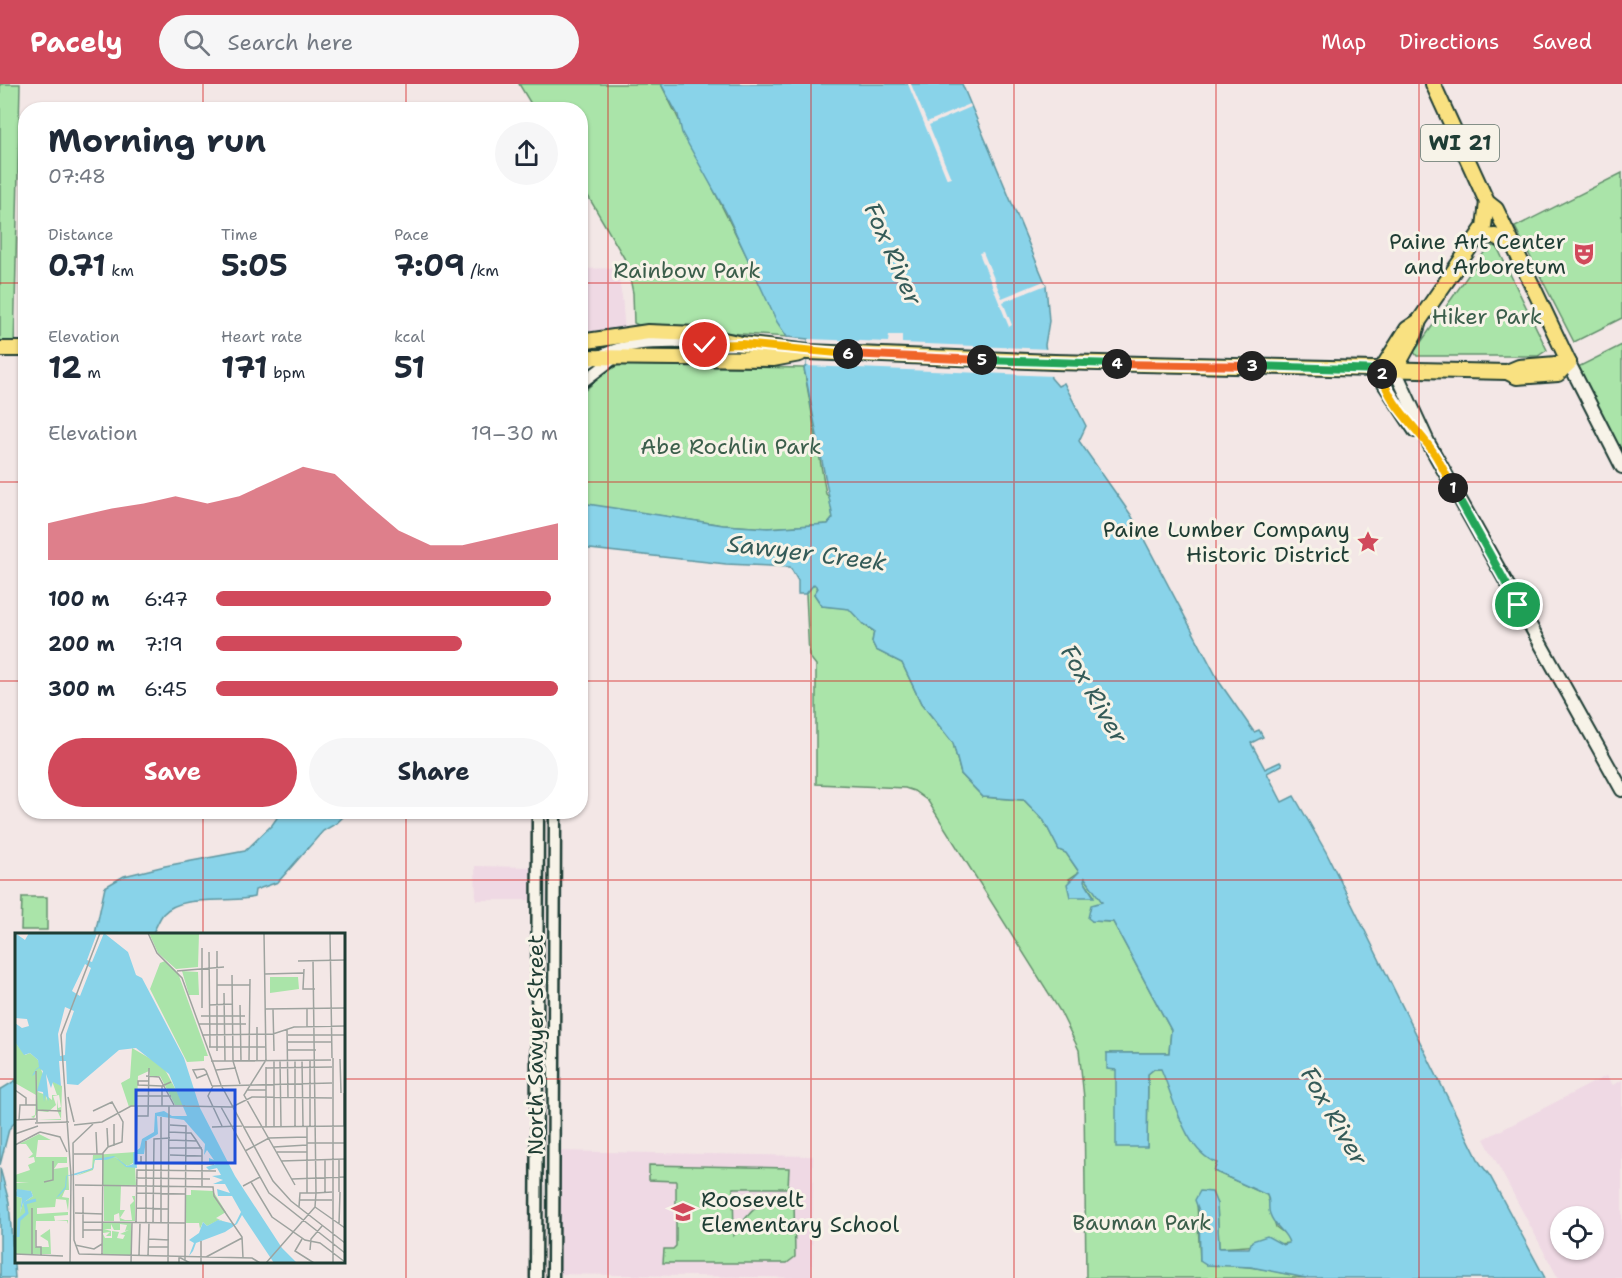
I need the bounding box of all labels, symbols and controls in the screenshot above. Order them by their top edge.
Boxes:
search box [159,15,579,69]
text: Pacely [30,23,123,61]
icon: search [180,26,213,59]
text: Search here [228,28,353,57]
text: Map [1321,28,1366,56]
text: Directions [1399,28,1499,56]
text: Saved [1532,28,1592,56]
text: Morning run [48,118,266,163]
button: share [495,122,558,185]
road number: WI 21 [1421,125,1499,161]
text: 07:48 [48,163,106,189]
water label: Fox River [856,198,930,311]
text: Distance [48,224,114,245]
text: Time [221,224,258,245]
text: Pace [394,224,429,245]
place label: Paine Art Center and Arboretum [1389,227,1566,281]
theatre icon: Paine Art Center and Arboretum [1571,241,1597,267]
text: 0.71 [48,245,106,286]
text: 5:05 [221,245,288,286]
text: 7:09 [394,245,465,286]
park label: Rainbow Park [613,256,761,285]
text: km [106,260,134,281]
text: /km [465,260,499,281]
park label: Hiker Park [1432,302,1542,331]
pin [679,319,730,370]
text: Elevation [48,326,120,347]
text: Heart rate [221,326,303,347]
text: kcal [394,326,425,347]
icon: check [688,328,721,361]
pin: 6 [833,339,863,369]
text: 6 [842,343,854,364]
pin: 5 [967,345,997,375]
text: 12 [48,347,82,388]
text: 171 [221,347,268,388]
text: 51 [394,347,425,388]
text: 5 [977,349,987,370]
pin: 4 [1102,349,1132,379]
pin: 3 [1237,351,1267,381]
text: 4 [1111,353,1123,374]
text: 3 [1246,355,1258,376]
pin: 2 [1367,359,1397,389]
text: m [82,362,101,383]
text: bpm [268,362,305,383]
text: 2 [1376,363,1388,384]
text: Elevation [48,420,138,446]
text: 19–30 m [471,420,558,446]
park label: Abe Rochlin Park [640,432,822,461]
pin: 1 [1438,473,1468,503]
text: 1 [1449,477,1457,498]
place label: Paine Lumber Company Historic District [1103,515,1350,569]
water label: Sawyer Creek [726,527,889,579]
place icon: Paine Lumber Company Historic District [1355,529,1381,555]
pin [1492,579,1543,630]
text: 100 m [48,586,110,612]
text: 6:47 [144,586,188,612]
icon: arrive [1501,588,1534,621]
text: 200 m [48,631,115,657]
text: 7:19 [144,631,183,657]
water label: Fox River [1053,639,1136,750]
text: 300 m [48,676,115,702]
text: 6:45 [144,676,187,702]
button: Save [48,738,297,807]
button: Share [309,738,558,807]
inset map [15,933,345,1263]
street label: North Sawyer Street [521,934,550,1156]
water label: Fox River [1293,1061,1376,1172]
place label: Roosevelt Elementary School [701,1185,899,1239]
school or university icon: Roosevelt Elementary School [670,1199,696,1225]
map controls [1550,1206,1604,1260]
button: locate [1550,1206,1604,1260]
park label: Bauman Park [1072,1208,1212,1237]

